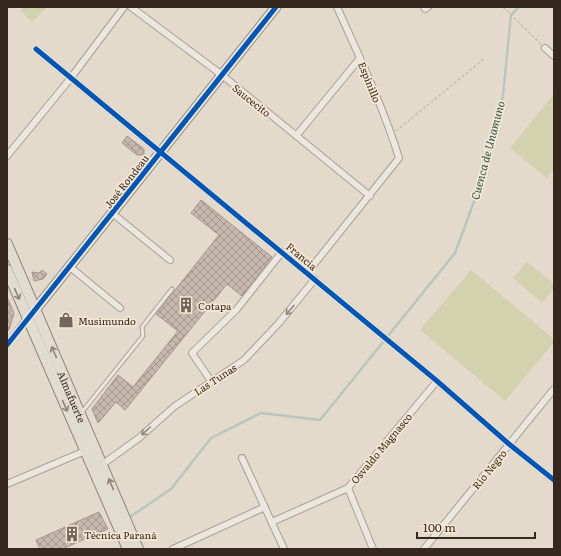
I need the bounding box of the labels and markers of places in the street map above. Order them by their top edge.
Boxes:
building icon: Cotapa [177,296,195,314]
place label: Cotapa [198,298,232,313]
shop icon: Musimundo [57,311,75,329]
place label: Musimundo [78,313,136,328]
building icon: Técnica Paraná [63,525,81,543]
place label: Técnica Paraná [84,527,157,542]

